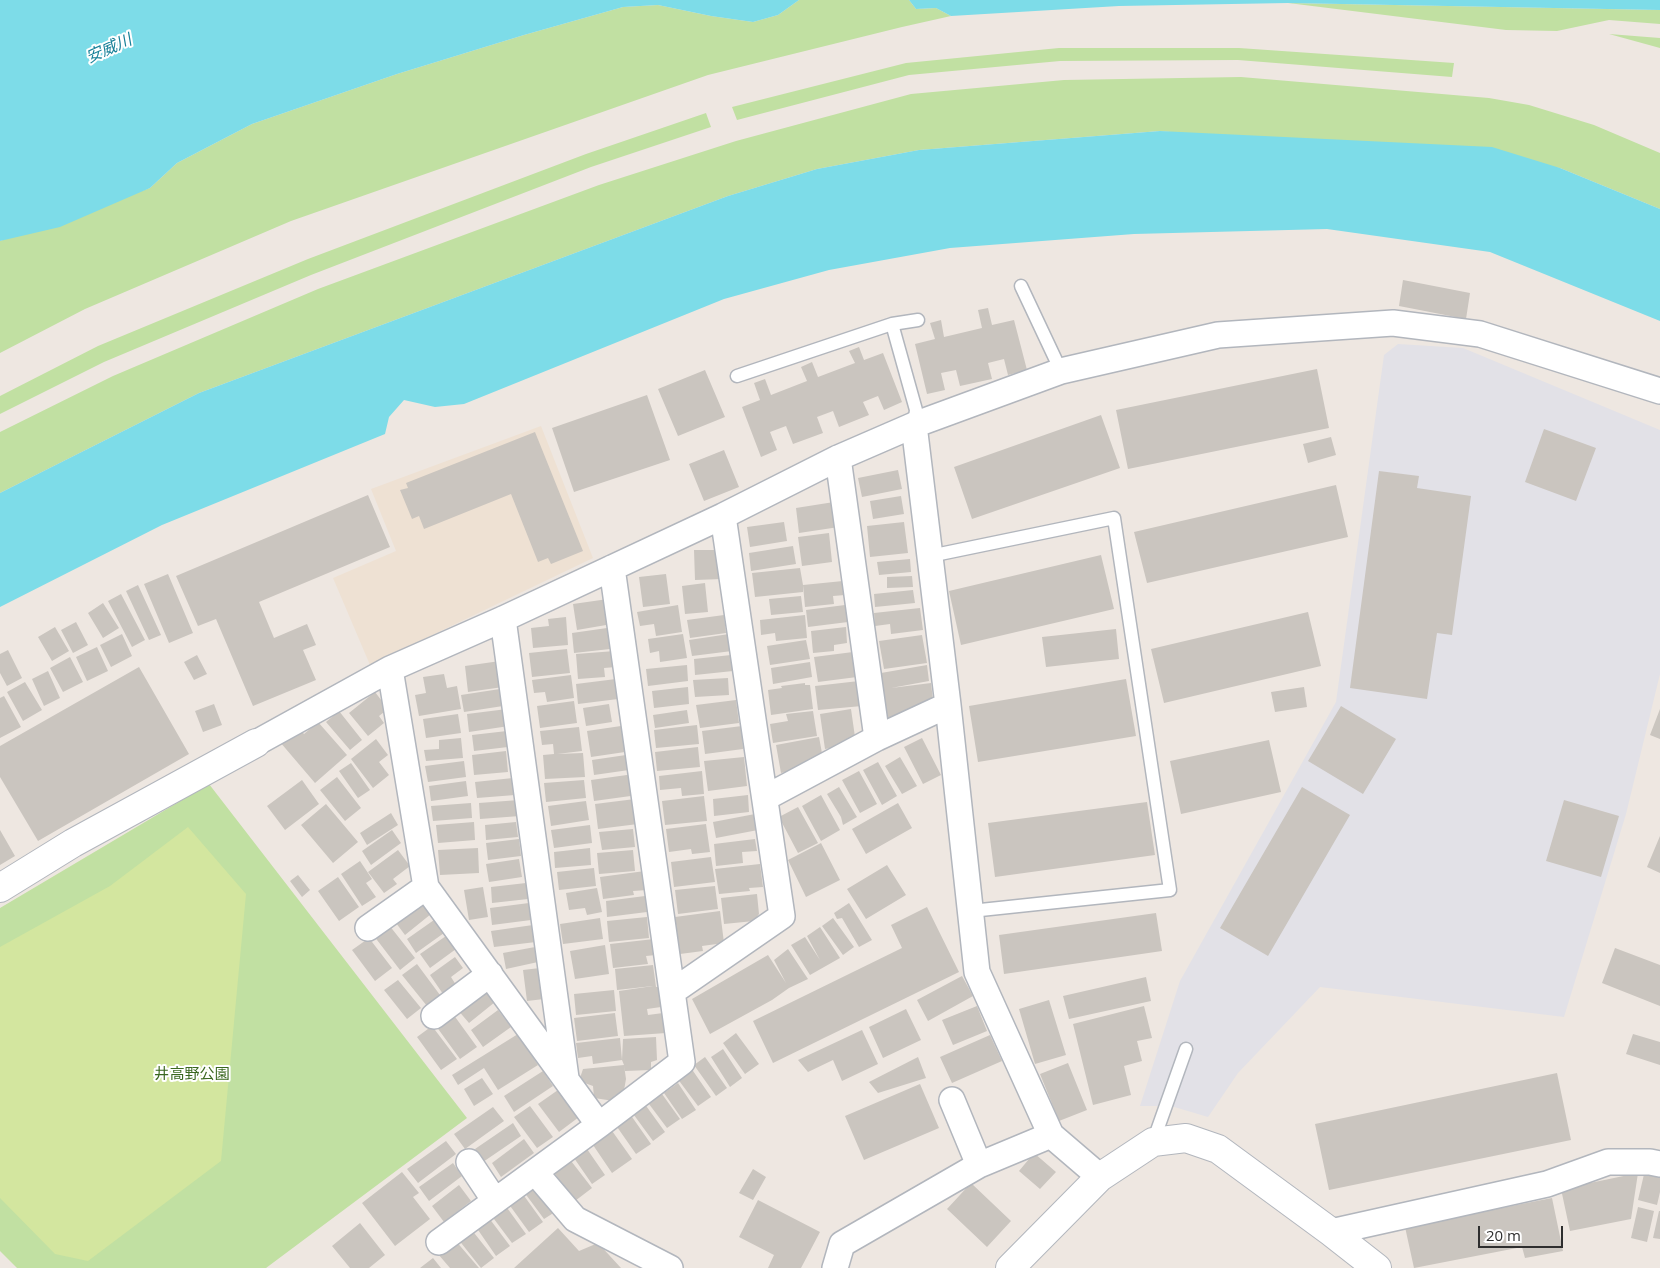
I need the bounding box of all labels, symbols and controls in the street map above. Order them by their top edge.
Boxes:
water label: 安威川 [83,30,135,68]
park label: 井高野公園 [155,1066,229,1084]
scale bar [1480,1216,1565,1248]
text: 20 m [1486,1225,1521,1245]

